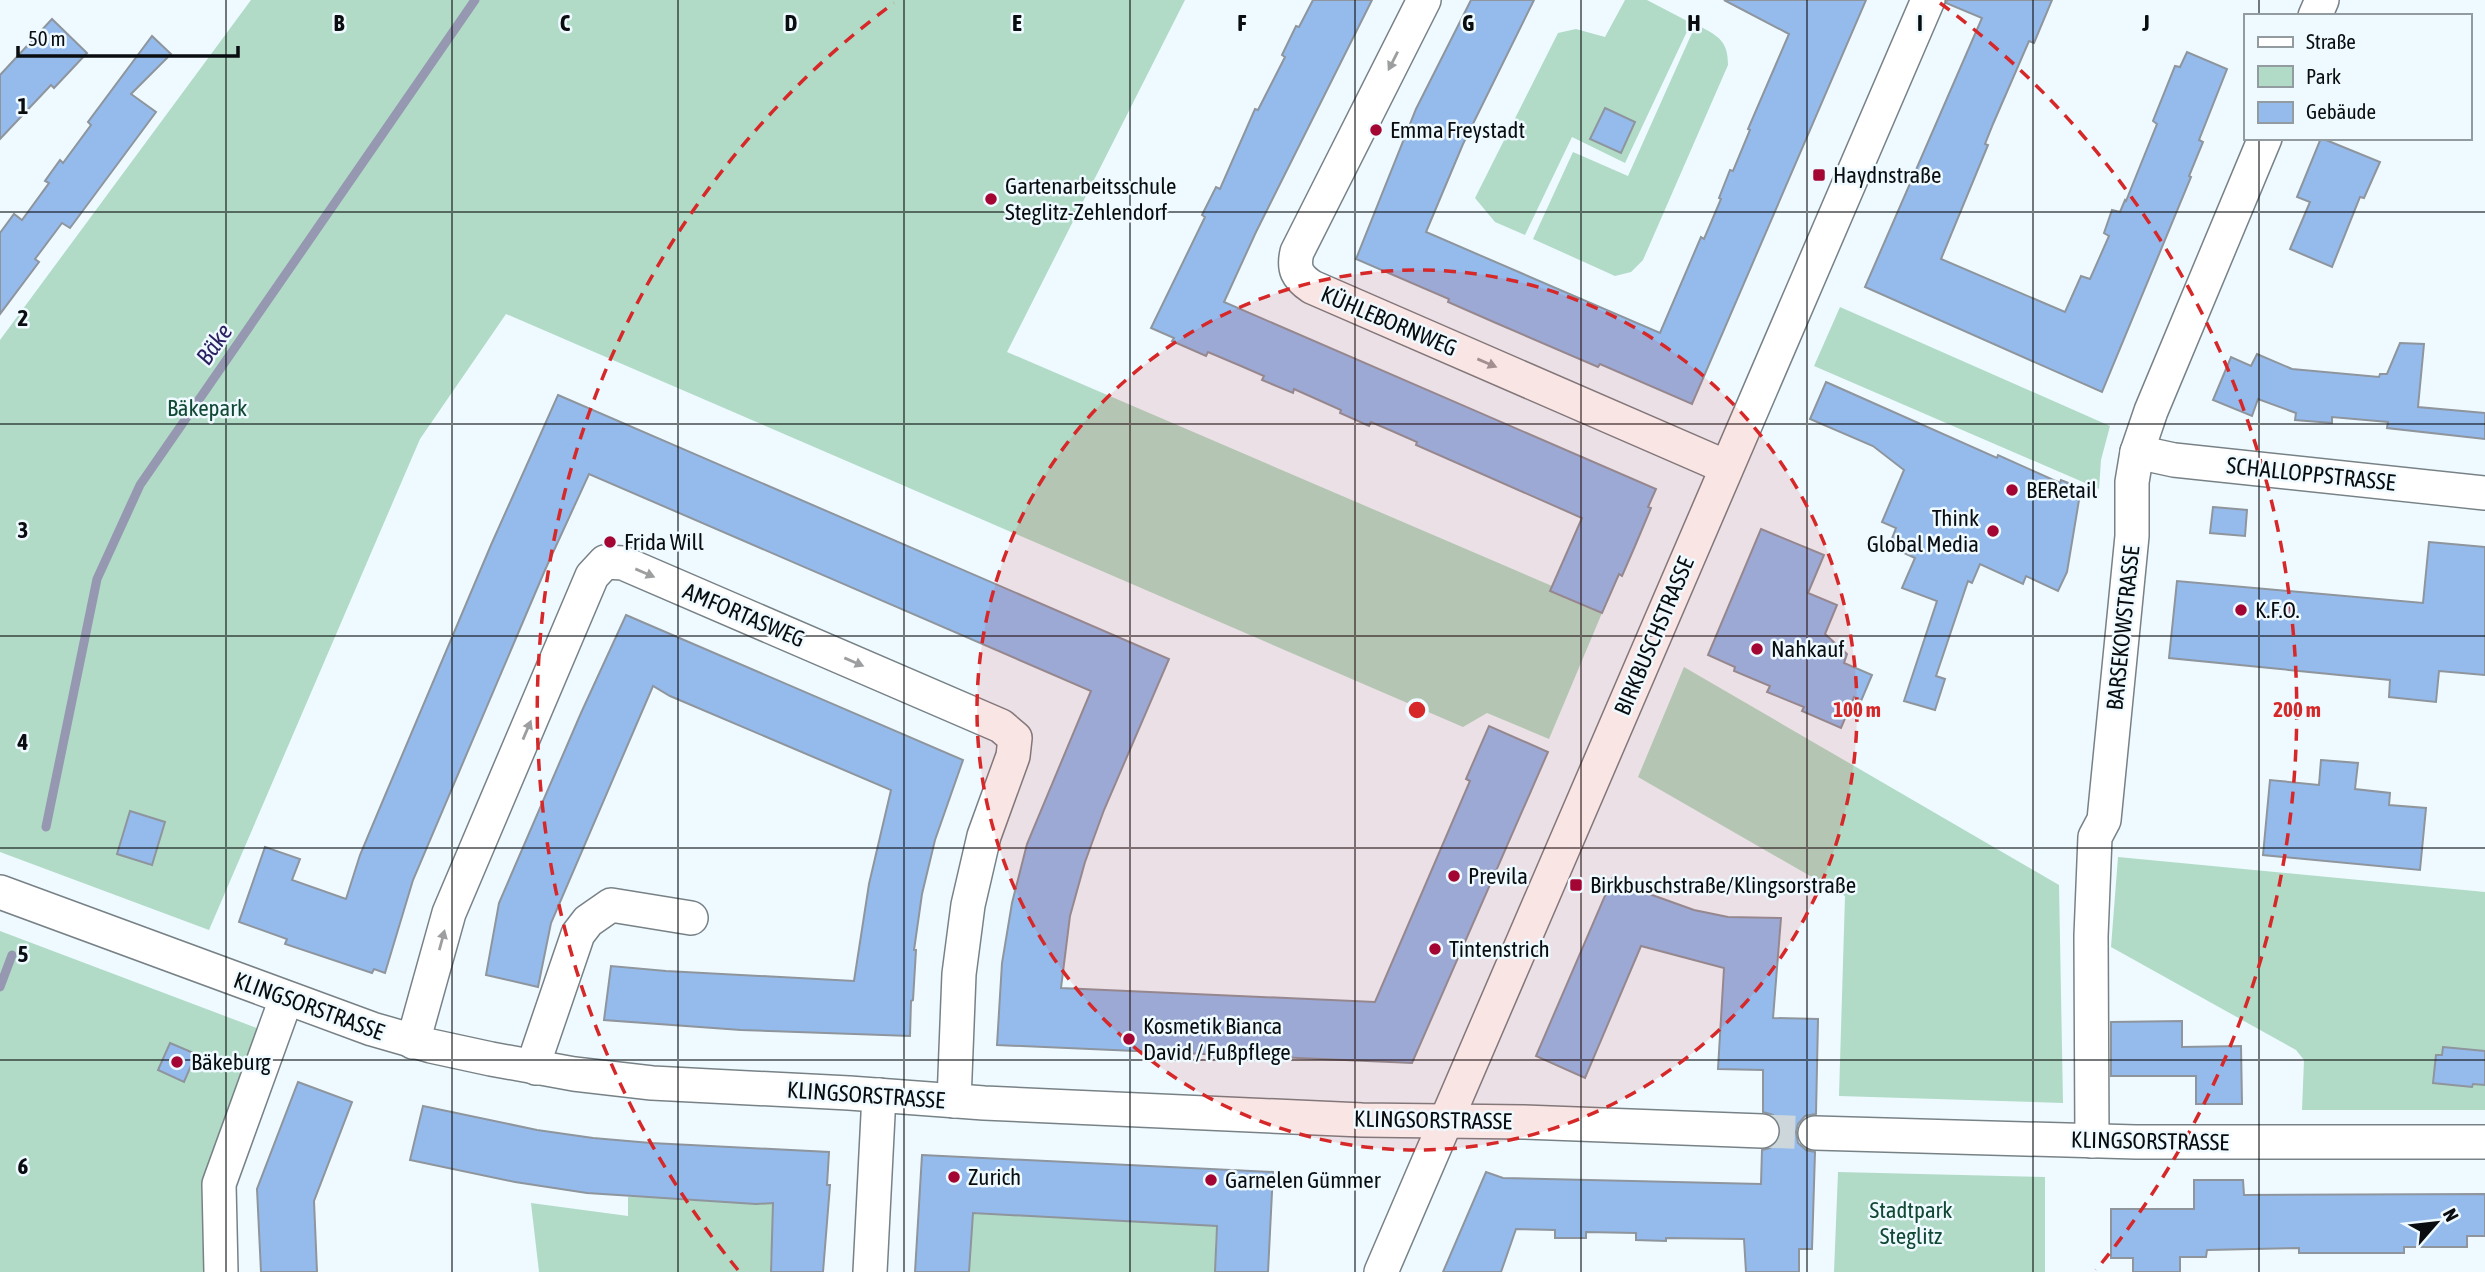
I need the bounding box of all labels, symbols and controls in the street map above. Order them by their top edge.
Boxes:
text: B [334,10,345,36]
text: C [560,10,571,36]
text: D [785,10,798,36]
text: E [1012,10,1022,36]
text: F [1237,10,1247,36]
text: G [1462,10,1474,36]
text: H [1687,10,1701,36]
text: I [1917,10,1923,36]
text: J [2141,10,2150,36]
scale bar [18,14,238,58]
legend [2244,14,2471,140]
text: 50 m [28,26,66,50]
text: Straße [2306,29,2356,53]
one-way arrow [1388,51,1399,71]
text: Park [2306,64,2341,88]
text: 1 [18,93,29,119]
text: Gebäude [2306,99,2376,123]
place label: Emma Freystadt [1390,117,1525,143]
marker: Emma Freystadt [1368,122,1384,138]
place label: Haydnstraße [1833,162,1941,188]
marker: Haydnstraße [1811,167,1827,183]
place label: Gartenarbeitsschule Steglitz-Zehlendorf [1005,173,1177,225]
marker: Gartenarbeitsschule Steglitz-Zehlendorf [983,191,999,207]
street label: KÜHLEBORNWEG [1317,281,1461,361]
text: 2 [18,305,28,331]
water label: Bäke [190,318,238,370]
one-way arrow [1477,357,1497,369]
park label: Bäkepark [167,395,247,421]
street label: SCHALLOPPSTRASSE [2225,452,2397,496]
place label: BERetail [2026,477,2097,503]
marker: BERetail [2004,482,2020,498]
place label: Think Global Media [1867,505,1979,557]
text: 3 [18,517,28,543]
marker: Think Global Media [1985,523,2001,539]
place label: Frida Will [624,529,704,555]
marker: Frida Will [602,534,618,550]
street label: BARSEKOWSTRASSE [2101,544,2145,712]
street label: BIRKBUSCHSTRASSE [1609,553,1699,719]
one-way arrow [634,567,655,578]
street label: AMFORTASWEG [679,578,809,652]
place label: K.F.O. [2255,597,2300,623]
marker: K.F.O. [2233,602,2249,618]
place label: Nahkauf [1771,636,1845,662]
marker: Nahkauf [1749,641,1765,657]
one-way arrow [843,657,864,668]
text: 100 m [1833,697,1881,721]
text: 200 m [2273,697,2321,721]
centre of rings [1405,698,1429,722]
one-way arrow [522,719,533,740]
text: 4 [17,729,29,755]
place label: Previla [1468,863,1528,889]
marker: Previla [1446,868,1462,884]
place label: Birkbuschstraße/Klingsorstraße [1590,872,1856,898]
marker: Birkbuschstraße/Klingsorstraße [1568,877,1584,893]
one-way arrow [437,929,448,951]
place label: Tintenstrich [1449,936,1550,962]
text: 5 [18,941,29,967]
marker: Tintenstrich [1427,941,1443,957]
street label: KLINGSORSTRASSE [230,967,388,1045]
place label: Kosmetik Bianca David / Fußpflege [1143,1013,1291,1065]
marker: Kosmetik Bianca David / Fußpflege [1121,1031,1137,1047]
place label: Bäkeburg [191,1049,271,1075]
marker: Bäkeburg [169,1054,185,1070]
street label: KLINGSORSTRASSE [786,1077,946,1113]
street label: KLINGSORSTRASSE [1354,1106,1512,1134]
street label: KLINGSORSTRASSE [2071,1127,2229,1155]
text: 6 [18,1153,29,1179]
place label: Zurich [968,1164,1021,1190]
place label: Garnelen Gümmer [1225,1167,1382,1193]
marker: Zurich [946,1169,962,1185]
marker: Garnelen Gümmer [1203,1172,1219,1188]
north arrow [2401,1188,2471,1258]
park label: Stadtpark Steglitz [1869,1197,1953,1249]
text: N [2439,1205,2463,1225]

